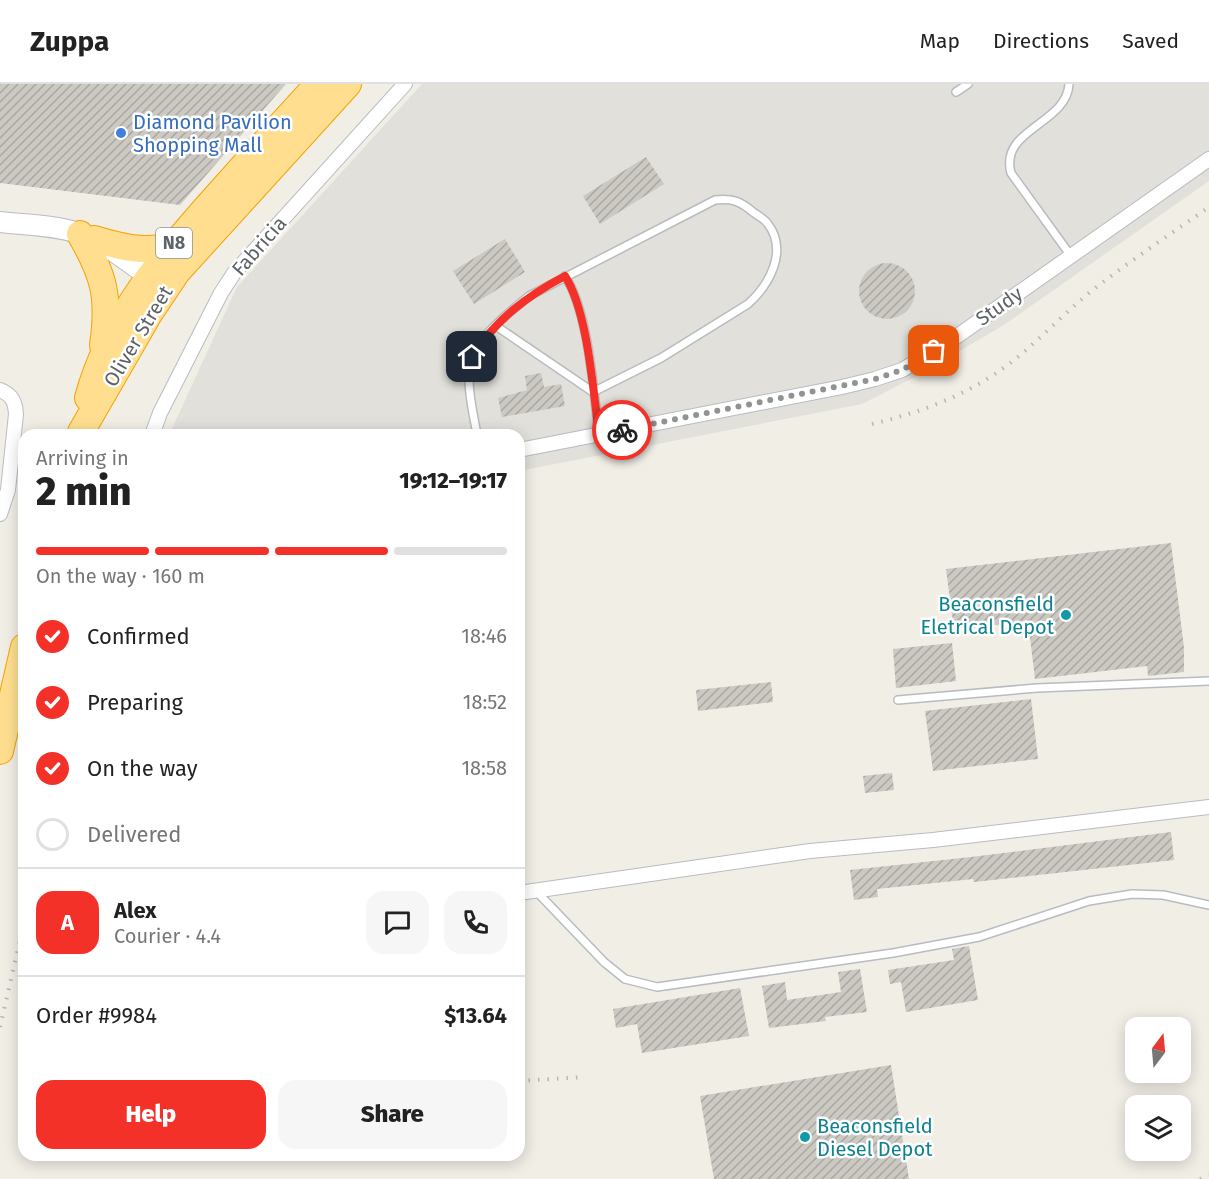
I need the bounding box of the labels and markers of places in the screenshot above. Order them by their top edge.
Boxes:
place label: Diamond Pavilion Shopping Mall [133,110,292,157]
marker: Diamond Pavilion Shopping Mall [114,126,128,140]
pin [908,325,959,376]
pin [446,331,497,382]
place label: Beaconsfield Eletrical Depot [920,592,1055,639]
marker: Beaconsfield Eletrical Depot [1059,608,1073,622]
place label: Beaconsfield Diesel Depot [817,1114,933,1161]
marker: Beaconsfield Diesel Depot [798,1130,812,1144]

